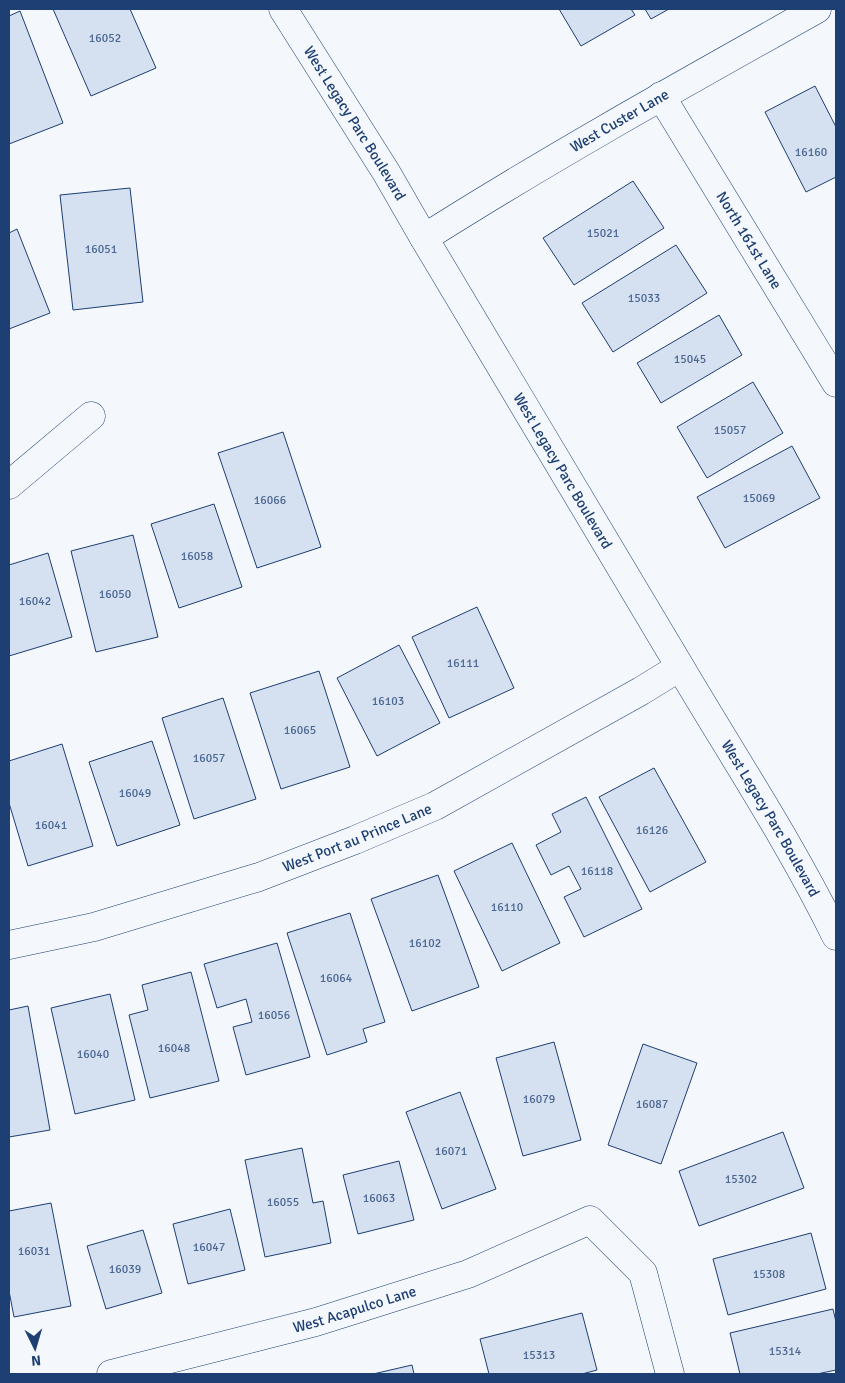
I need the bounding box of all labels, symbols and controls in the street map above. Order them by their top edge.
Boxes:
house number: 16052 [89,31,121,46]
street label: West Legacy Parc Boulevard [300,43,410,204]
street label: West Custer Lane [567,85,672,156]
house number: 16160 [795,145,827,160]
street label: North 161st Lane [712,188,786,292]
house number: 15021 [587,226,619,241]
house number: 16051 [85,242,117,257]
house number: 15033 [628,291,660,306]
house number: 15045 [674,352,706,367]
street label: West Legacy Parc Boulevard [509,390,616,552]
house number: 15057 [714,423,746,438]
house number: 15069 [743,491,775,506]
house number: 16066 [254,493,286,508]
house number: 16058 [181,549,213,564]
house number: 16050 [99,587,131,602]
house number: 16042 [19,594,51,609]
house number: 16111 [447,656,479,671]
house number: 16103 [372,694,404,709]
house number: 16065 [284,723,316,738]
street label: West Legacy Parc Boulevard [718,737,823,900]
house number: 16057 [193,751,225,766]
house number: 16049 [119,786,151,801]
street label: West Port au Prince Lane [280,799,434,876]
house number: 16041 [35,818,67,833]
house number: 16126 [636,823,668,838]
house number: 16118 [581,864,613,879]
house number: 16110 [491,900,523,915]
house number: 16102 [409,936,441,951]
house number: 16064 [320,971,353,986]
house number: 16056 [258,1008,290,1023]
house number: 16048 [158,1041,190,1056]
house number: 16040 [77,1047,109,1062]
house number: 16079 [523,1092,555,1107]
house number: 16087 [636,1097,668,1112]
house number: 16071 [435,1144,467,1159]
house number: 15302 [725,1172,757,1187]
house number: 16063 [363,1191,395,1206]
house number: 16055 [267,1195,299,1210]
house number: 16047 [193,1240,225,1255]
house number: 16031 [18,1244,50,1259]
house number: 16039 [109,1262,141,1277]
house number: 15308 [753,1267,785,1282]
street label: West Acapulco Lane [291,1282,418,1337]
north arrow [10,1323,60,1373]
house number: 15314 [769,1344,802,1359]
house number: 15313 [523,1348,555,1363]
text: N [30,1352,42,1369]

